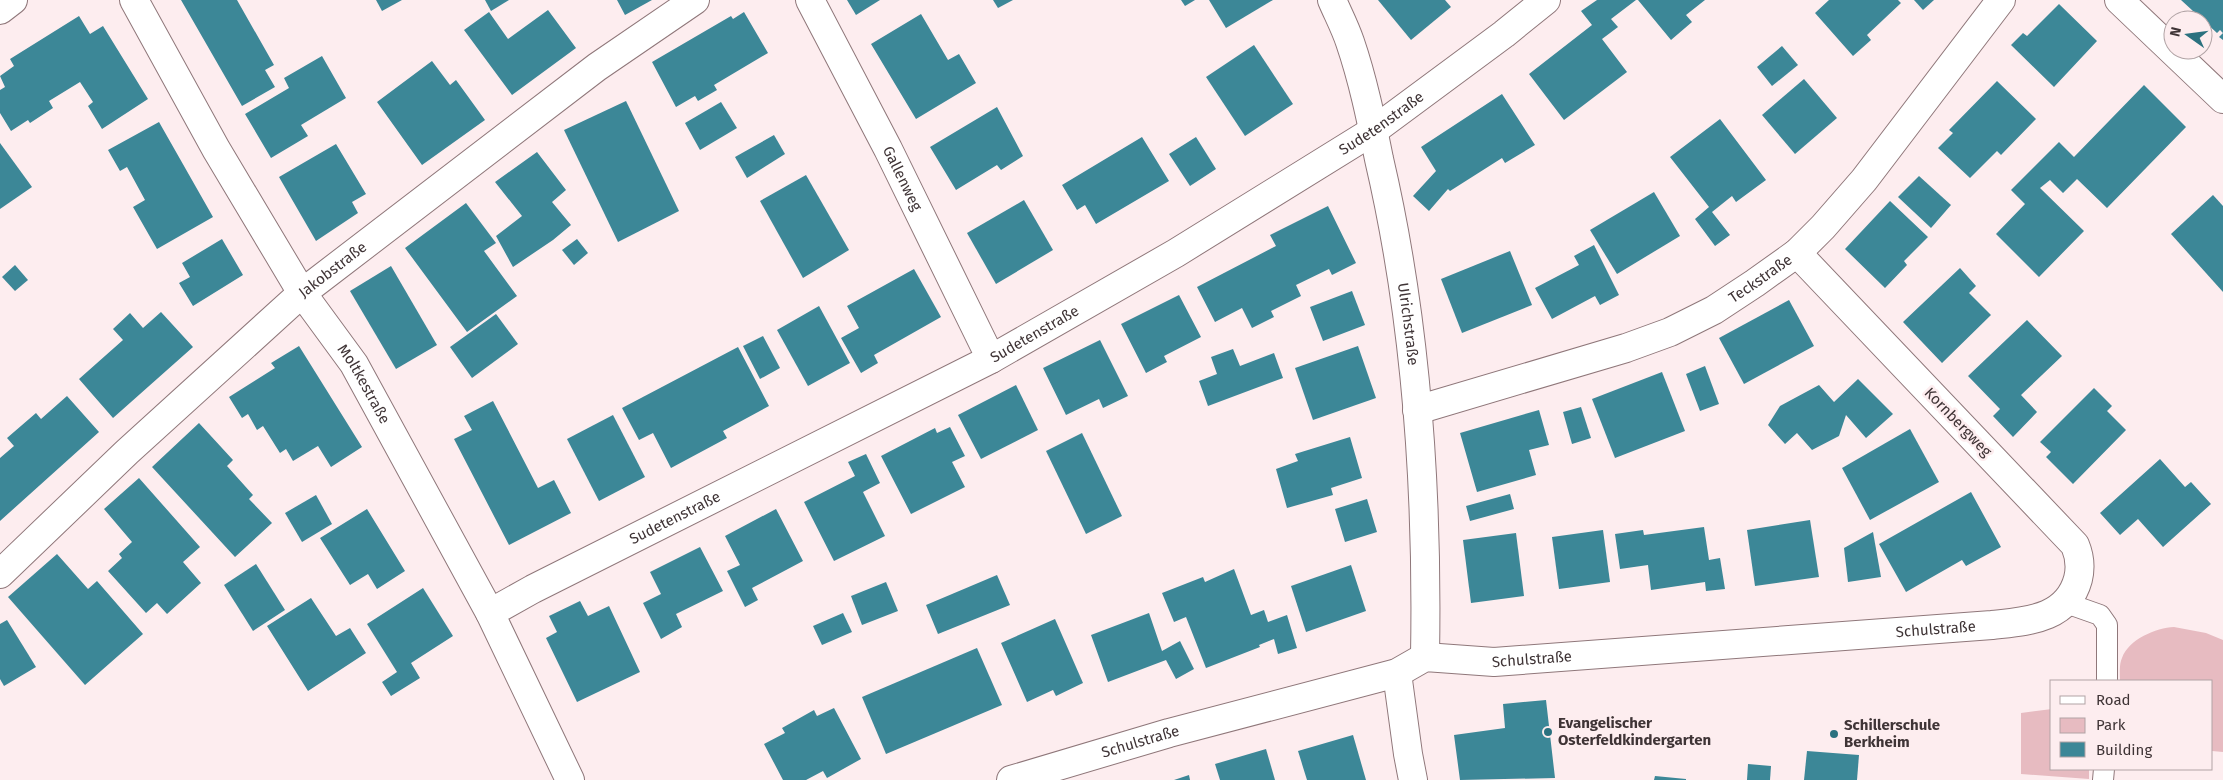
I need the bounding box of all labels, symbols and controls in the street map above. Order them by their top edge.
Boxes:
north arrow [2163,10,2213,60]
text: N [2166,25,2185,39]
street label: Sudetenstraße [1336,88,1427,159]
street label: Gallenweg [879,143,926,214]
street label: Jakobstraße [295,238,370,301]
street label: Teckstraße [1725,250,1795,307]
street label: Ulrichstraße [1394,281,1422,366]
street label: Sudetenstraße [987,302,1082,366]
street label: Moltkestraße [334,341,394,427]
street label: Kornbergweg [1921,384,1996,460]
street label: Sudetenstraße [626,487,723,548]
street label: Schulstraße [1895,617,1976,641]
street label: Schulstraße [1491,647,1573,671]
legend [2050,680,2213,770]
text: Road [2096,691,2131,709]
place label: Evangelischer Osterfeldkindergarten [1558,714,1711,749]
place label: Schillerschule Berkheim [1844,716,1940,751]
text: Park [2096,716,2126,734]
street label: Schulstraße [1099,722,1181,762]
marker: Evangelischer Osterfeldkindergarten [1542,726,1554,738]
marker: Schillerschule Berkheim [1828,728,1840,740]
text: Building [2096,741,2152,759]

